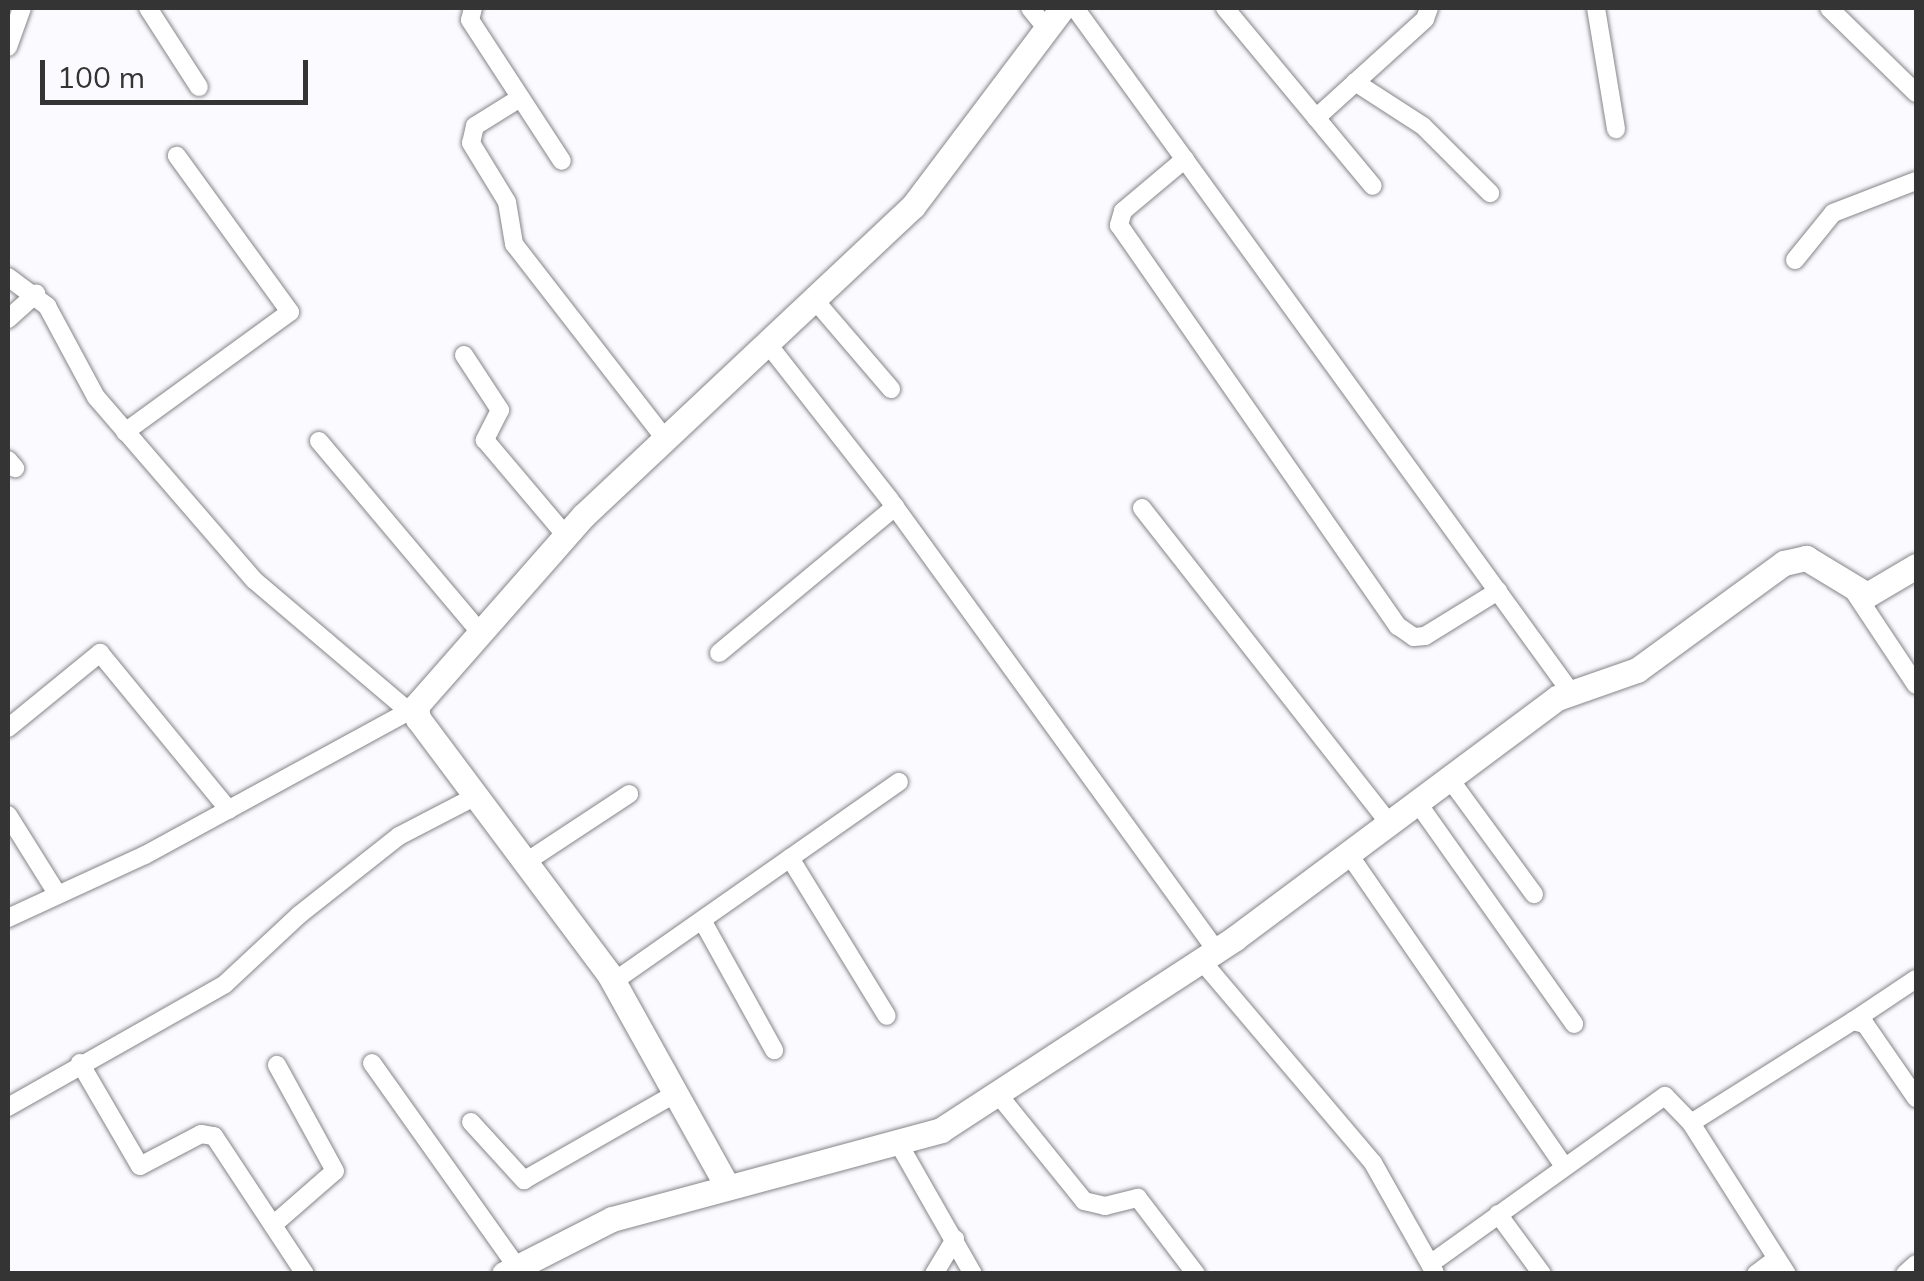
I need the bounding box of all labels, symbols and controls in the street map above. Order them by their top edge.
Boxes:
scale bar [45,40,312,102]
text: 100 m [57,58,145,96]

